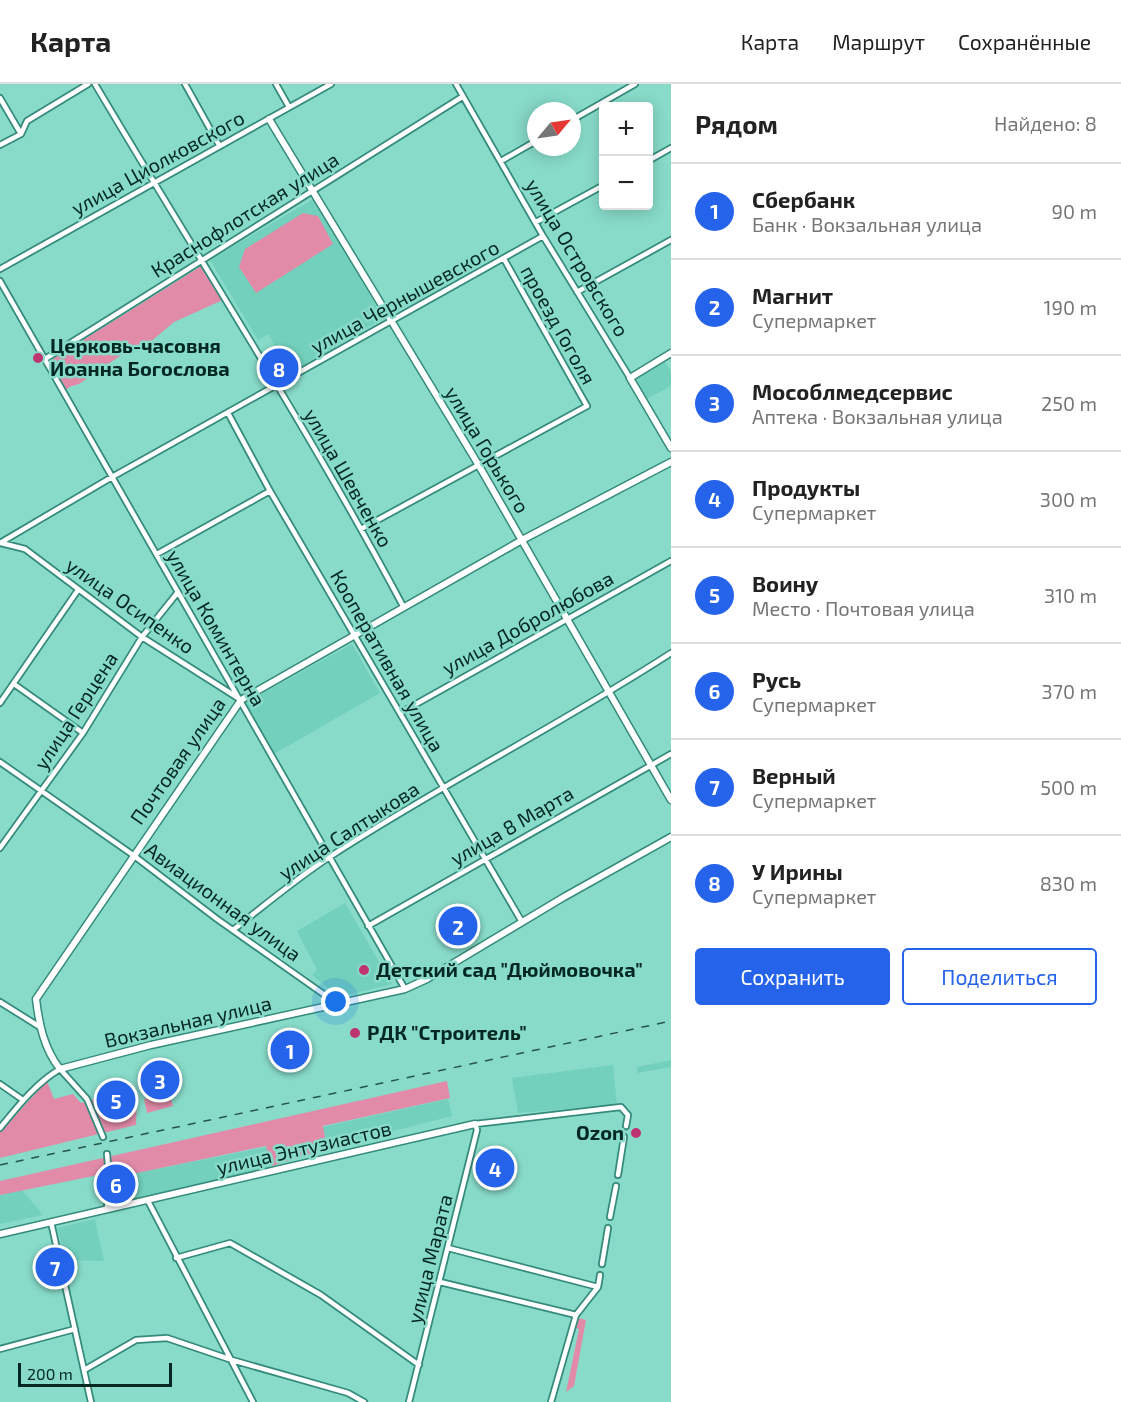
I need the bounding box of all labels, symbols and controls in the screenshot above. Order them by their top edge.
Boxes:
text: Карта [30,24,111,58]
text: Карта [741,29,799,54]
text: Маршрут [832,29,925,54]
text: Сохранённые [958,29,1091,54]
north arrow [527,102,581,156]
map controls [599,102,653,210]
button: + [599,102,653,156]
street label: улица Циолковского [67,105,249,220]
text: Рядом [695,108,778,139]
text: Найдено: 8 [994,111,1097,135]
street label: Краснофлотская улица [146,147,343,283]
button: − [599,156,653,210]
street label: улица Островского [520,174,634,341]
text: Сбербанк [752,186,855,212]
text: 1 [710,199,719,223]
text: 90 m [1052,199,1097,223]
text: Банк · Вокзальная улица [752,212,982,236]
street label: улица Чернышевского [306,234,503,359]
street label: проезд Гоголя [516,261,601,388]
text: Магнит [752,282,833,308]
text: 2 [709,295,720,319]
text: 190 m [1044,295,1097,319]
text: Супермаркет [752,308,876,332]
place label: Церковь-часовня Иоанна Богослова [50,333,230,380]
pin: 8 [260,346,298,390]
marker: Церковь-часовня Иоанна Богослова [31,351,45,365]
text: Мособлмедсервис [752,378,953,404]
street label: улица Горького [440,382,535,518]
text: 3 [709,391,720,415]
text: 250 m [1041,391,1097,415]
street label: улица Шевченко [299,404,398,552]
text: Аптека · Вокзальная улица [752,404,1003,428]
text: Продукты [752,474,860,500]
text: 4 [708,487,721,511]
text: 300 m [1040,487,1097,511]
text: Супермаркет [752,500,876,524]
street label: улица Коминтерна [161,545,271,711]
street label: улица Осипенко [61,552,199,659]
street label: Кооперативная улица [325,565,450,756]
street label: улица Добролюбова [438,565,618,680]
text: Воину [752,570,818,596]
text: 5 [709,583,720,607]
text: 310 m [1044,583,1097,607]
text: Место · Почтовая улица [752,596,975,620]
street label: улица Герцена [28,647,123,774]
text: Русь [752,666,801,692]
text: 6 [709,679,720,703]
text: 370 m [1042,679,1097,703]
street label: Почтовая улица [124,692,231,829]
text: Супермаркет [752,692,876,716]
text: Верный [752,762,836,788]
text: 7 [709,775,720,799]
text: 500 m [1040,775,1097,799]
street label: улица Салтыкова [274,776,424,885]
street label: улица 8 Марта [446,780,578,871]
text: Супермаркет [752,788,876,812]
street label: Авиационная улица [140,837,306,967]
text: У Ирины [752,858,843,884]
text: 8 [708,871,721,895]
text: 830 m [1040,871,1097,895]
text: Супермаркет [752,884,876,908]
pin: 2 [438,904,478,948]
button: Сохранить [695,948,890,1005]
button: Поделиться [902,948,1097,1005]
place label: Детский сад "Дюймовочка" [376,957,643,981]
marker: Детский сад "Дюймовочка" [357,963,371,977]
your location [321,987,350,1016]
street label: Вокзальная улица [102,990,274,1053]
place label: РДК "Строитель" [367,1020,527,1044]
marker: РДК "Строитель" [348,1026,362,1040]
pin: 1 [270,1028,310,1072]
pin: 3 [140,1058,180,1102]
pin: 5 [96,1078,136,1122]
street label: улица Энтузиастов [214,1115,394,1180]
place label: Ozon [576,1120,624,1144]
marker: Ozon [629,1126,643,1140]
pin: 4 [476,1146,514,1190]
pin: 6 [96,1162,136,1206]
street label: улица Марата [401,1192,458,1326]
pin: 7 [36,1244,74,1290]
scale bar [18,1360,172,1388]
text: 200 m [27,1364,73,1383]

